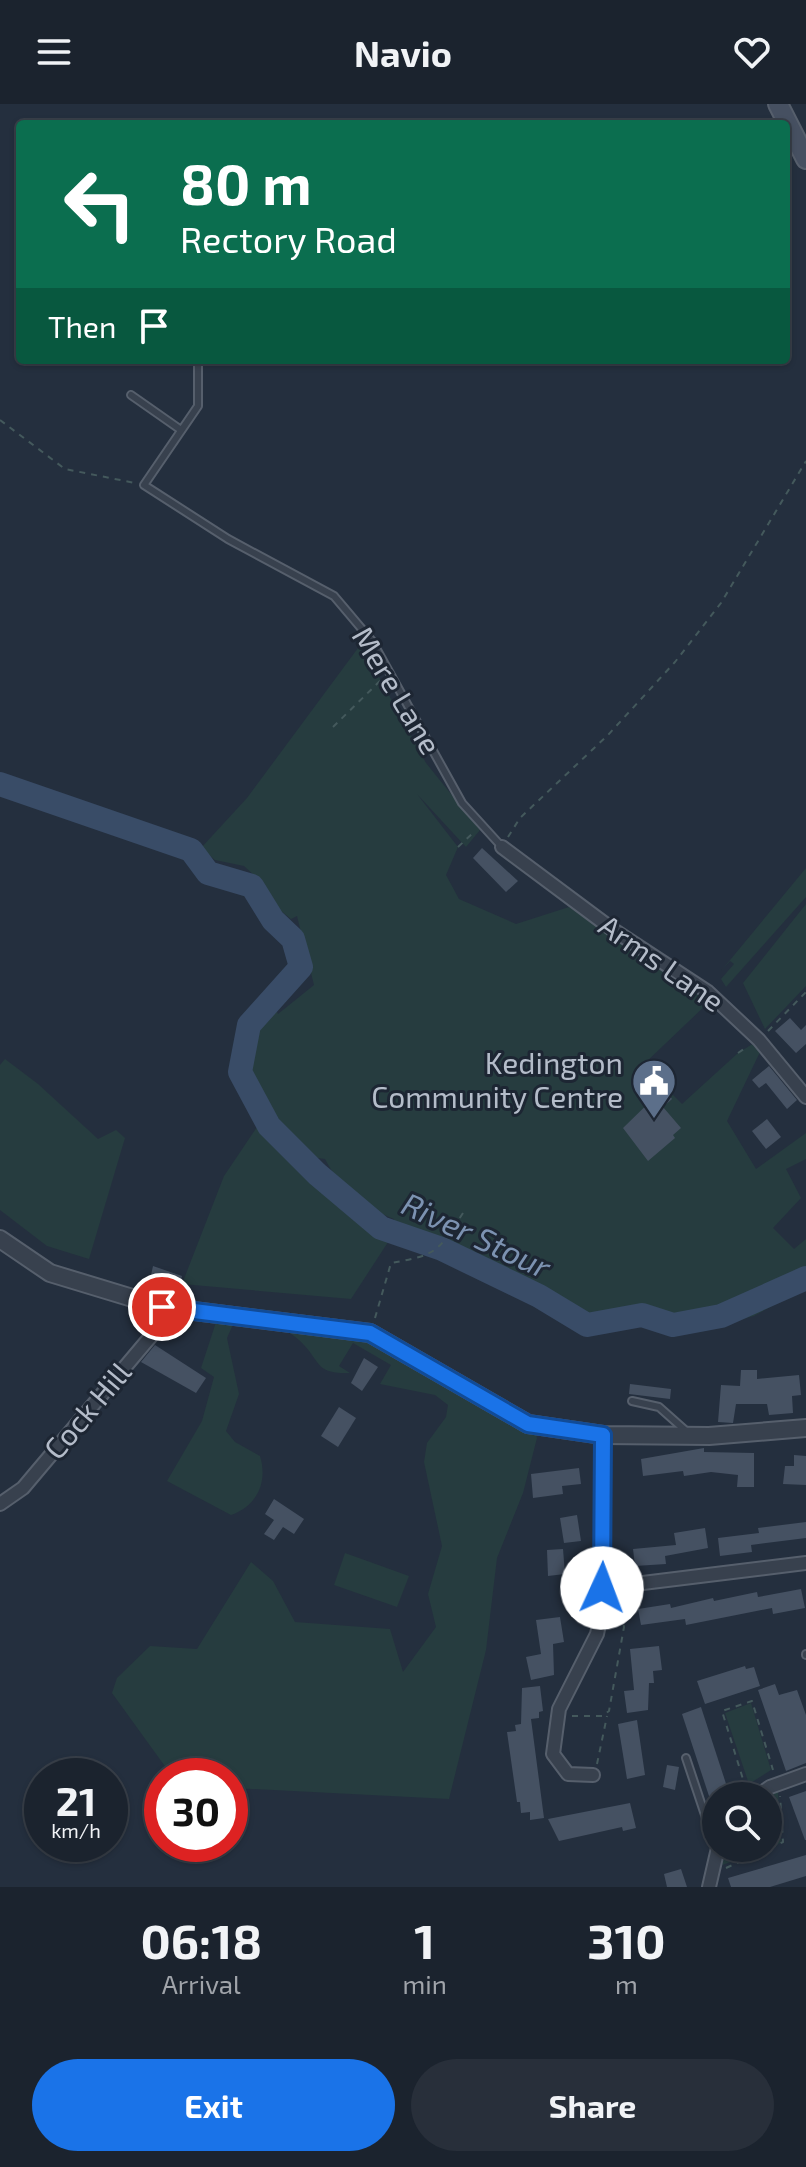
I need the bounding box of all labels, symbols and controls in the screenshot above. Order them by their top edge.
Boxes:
icon: menu [32,30,76,74]
icon: heart [730,30,774,74]
text: Navio [354,31,452,74]
text: 80 m [180,149,312,216]
icon: left [48,152,152,256]
text: Rectory Road [180,217,397,260]
icon: arrive [132,304,176,348]
text: Then [48,308,116,344]
street label: Mere Lane [346,620,450,760]
street label: Arms Lane [593,906,732,1019]
place label: Kedington Community Centre [371,1044,623,1114]
public building icon: Kedington Community Centre [630,1057,678,1120]
water label: River Stour [396,1183,558,1286]
pin [128,1273,196,1341]
icon: arrive [140,1285,184,1329]
street label: Cock Hill [35,1354,138,1466]
position arrow [560,1546,644,1630]
speed limit sign: 30 [144,1758,248,1862]
text: 21 [56,1776,96,1824]
map controls [702,1782,782,1862]
button: search [702,1782,782,1862]
text: km/h [51,1818,101,1842]
text: 06:18 [140,1911,262,1969]
text: 1 [414,1911,435,1969]
text: 310 [587,1911,666,1969]
text: Arrival [162,1968,241,1999]
text: min [403,1968,447,1999]
text: m [615,1968,638,1999]
button: Exit [32,2059,395,2151]
button: Share [411,2059,774,2151]

